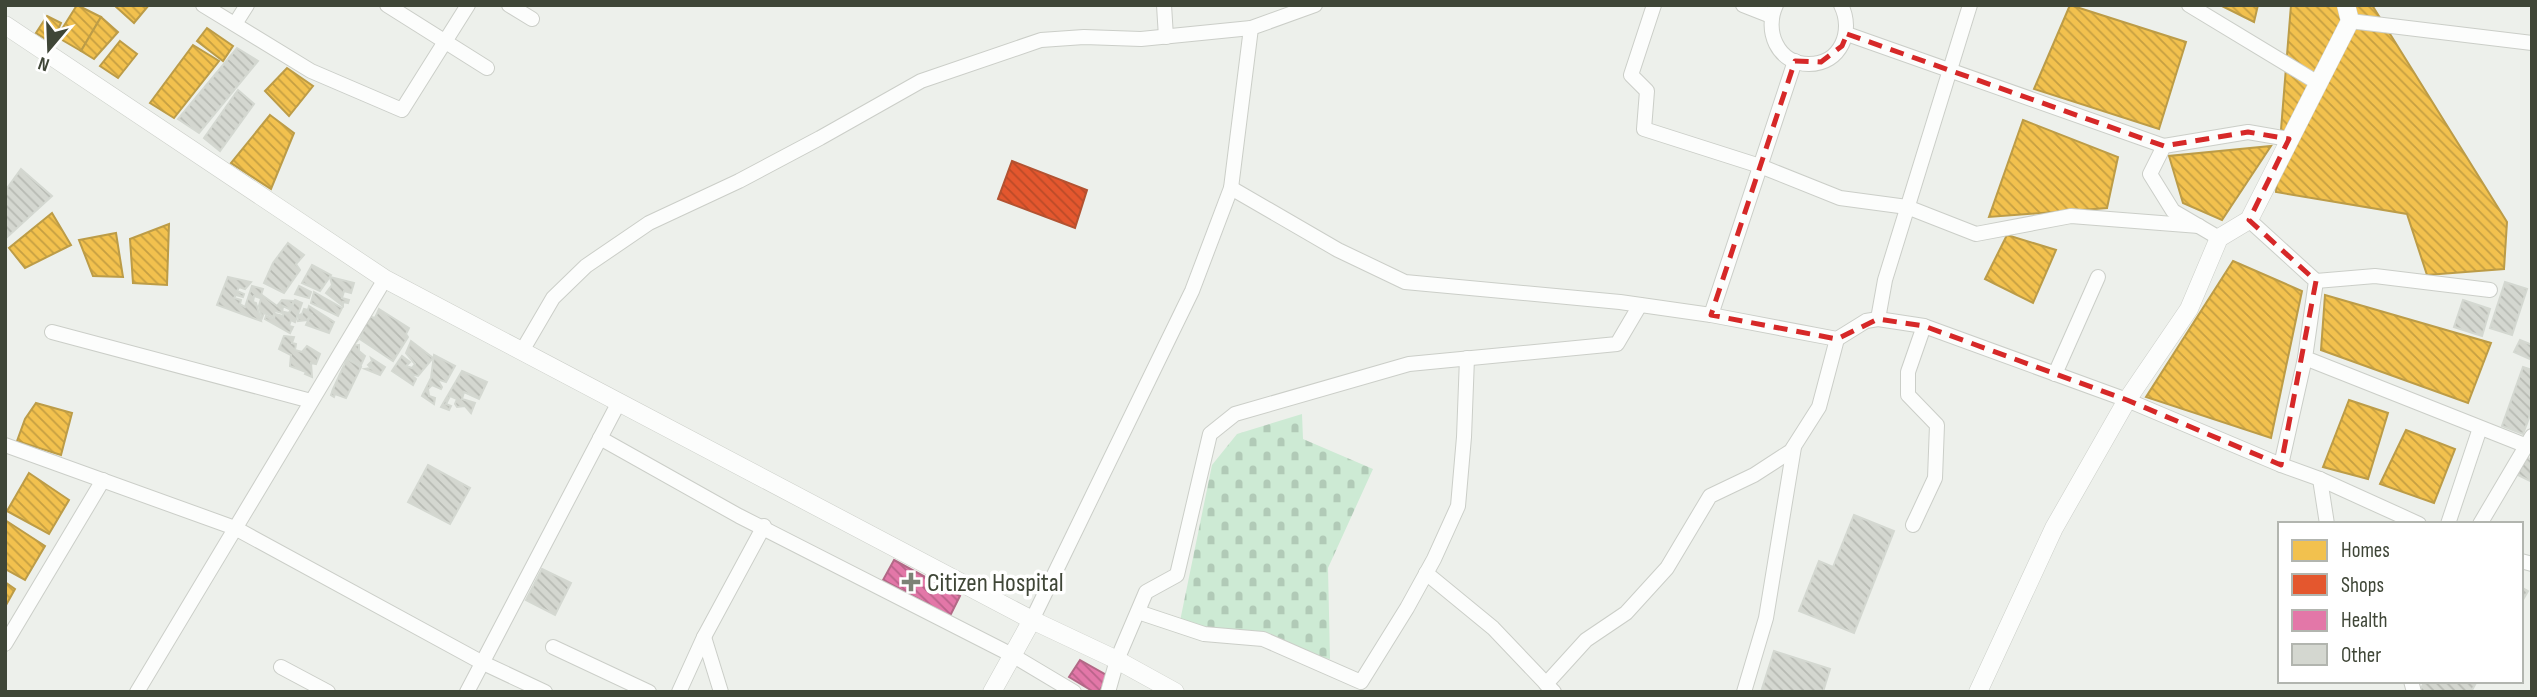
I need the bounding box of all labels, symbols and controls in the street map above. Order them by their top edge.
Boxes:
north arrow [14,14,84,84]
text: N [35,51,52,76]
legend [2278,522,2523,683]
text: Homes [2341,538,2390,563]
place label: Citizen Hospital [927,568,1063,599]
marker: Citizen Hospital [901,572,921,592]
text: Shops [2341,573,2384,598]
text: Health [2341,608,2388,633]
text: Other [2341,643,2381,668]

